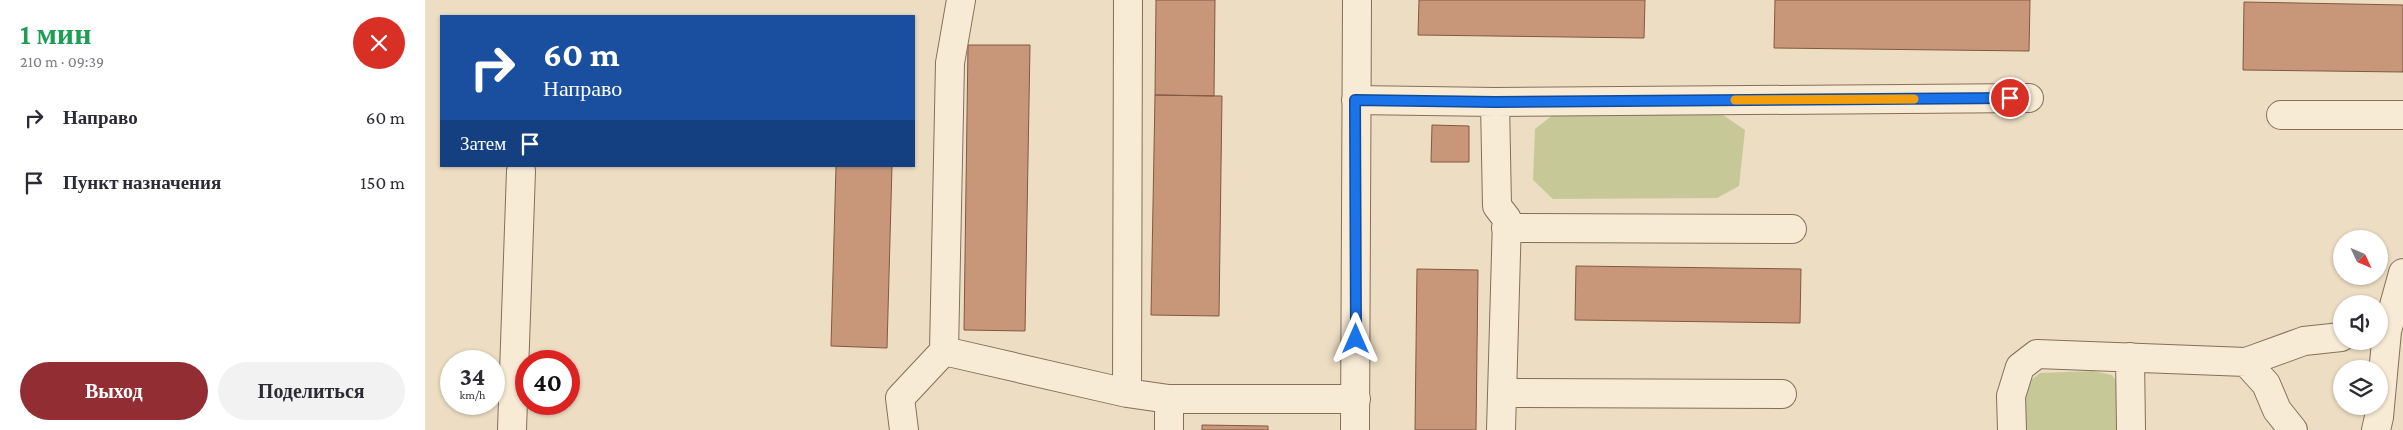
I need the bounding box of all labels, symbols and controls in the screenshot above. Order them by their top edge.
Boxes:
text: 1 мин [20,17,91,50]
button: close [353,17,405,69]
icon: right [460,35,525,100]
text: 60 m [543,35,620,74]
text: 210 m · 09:39 [20,53,104,70]
text: Направо [543,76,622,101]
pin [1989,77,2031,119]
icon: arrive [1996,84,2024,112]
icon: right [20,104,48,132]
text: Направо [63,107,138,128]
text: 60 m [366,107,405,128]
icon: arrive [516,130,544,158]
text: Затем [460,133,506,154]
icon: arrive [20,169,48,197]
text: Пункт назначения [63,172,221,193]
text: 150 m [360,172,405,193]
north arrow [2333,230,2387,285]
map controls [2333,230,2388,415]
button: sound [2333,295,2388,350]
position arrow [1329,312,1381,364]
speed limit sign: 40 [515,350,580,415]
button: layers [2333,360,2388,415]
button: Выход [20,362,208,420]
button: Поделиться [218,362,405,420]
text: 34 [460,363,485,390]
text: km/h [460,388,485,402]

